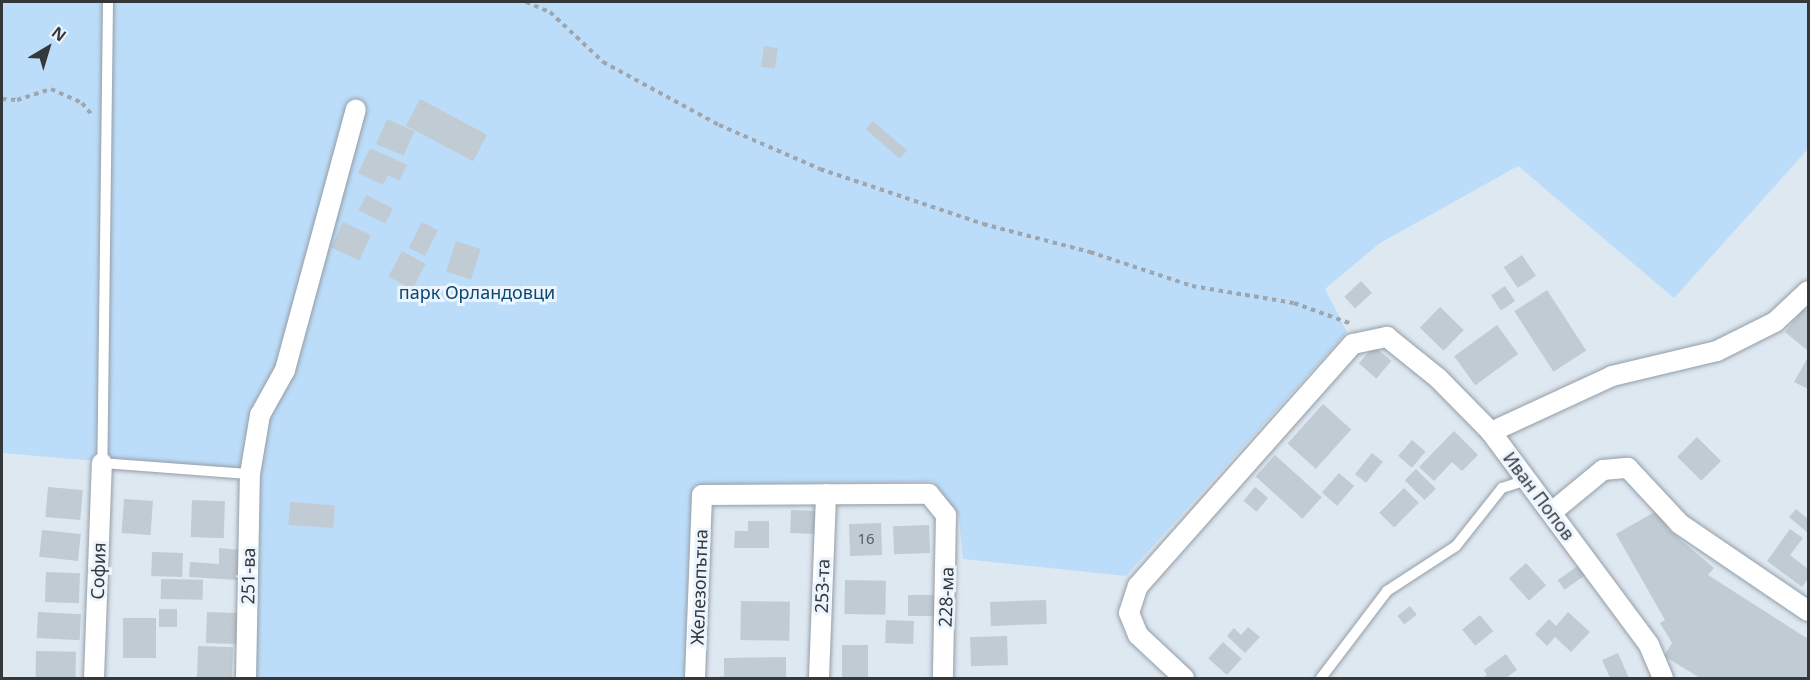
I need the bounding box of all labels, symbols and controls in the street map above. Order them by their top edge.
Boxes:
north arrow [18,18,78,78]
text: N [47,21,71,46]
park label: парк Орландовци [399,281,555,303]
street label: Иван Попов [1499,448,1579,544]
street label: Железопътна [686,529,712,645]
house number: 16 [857,530,875,548]
street label: София [86,542,110,600]
street label: 251-ва [237,547,259,605]
street label: 253-та [810,558,834,614]
street label: 228-ма [934,566,958,628]

